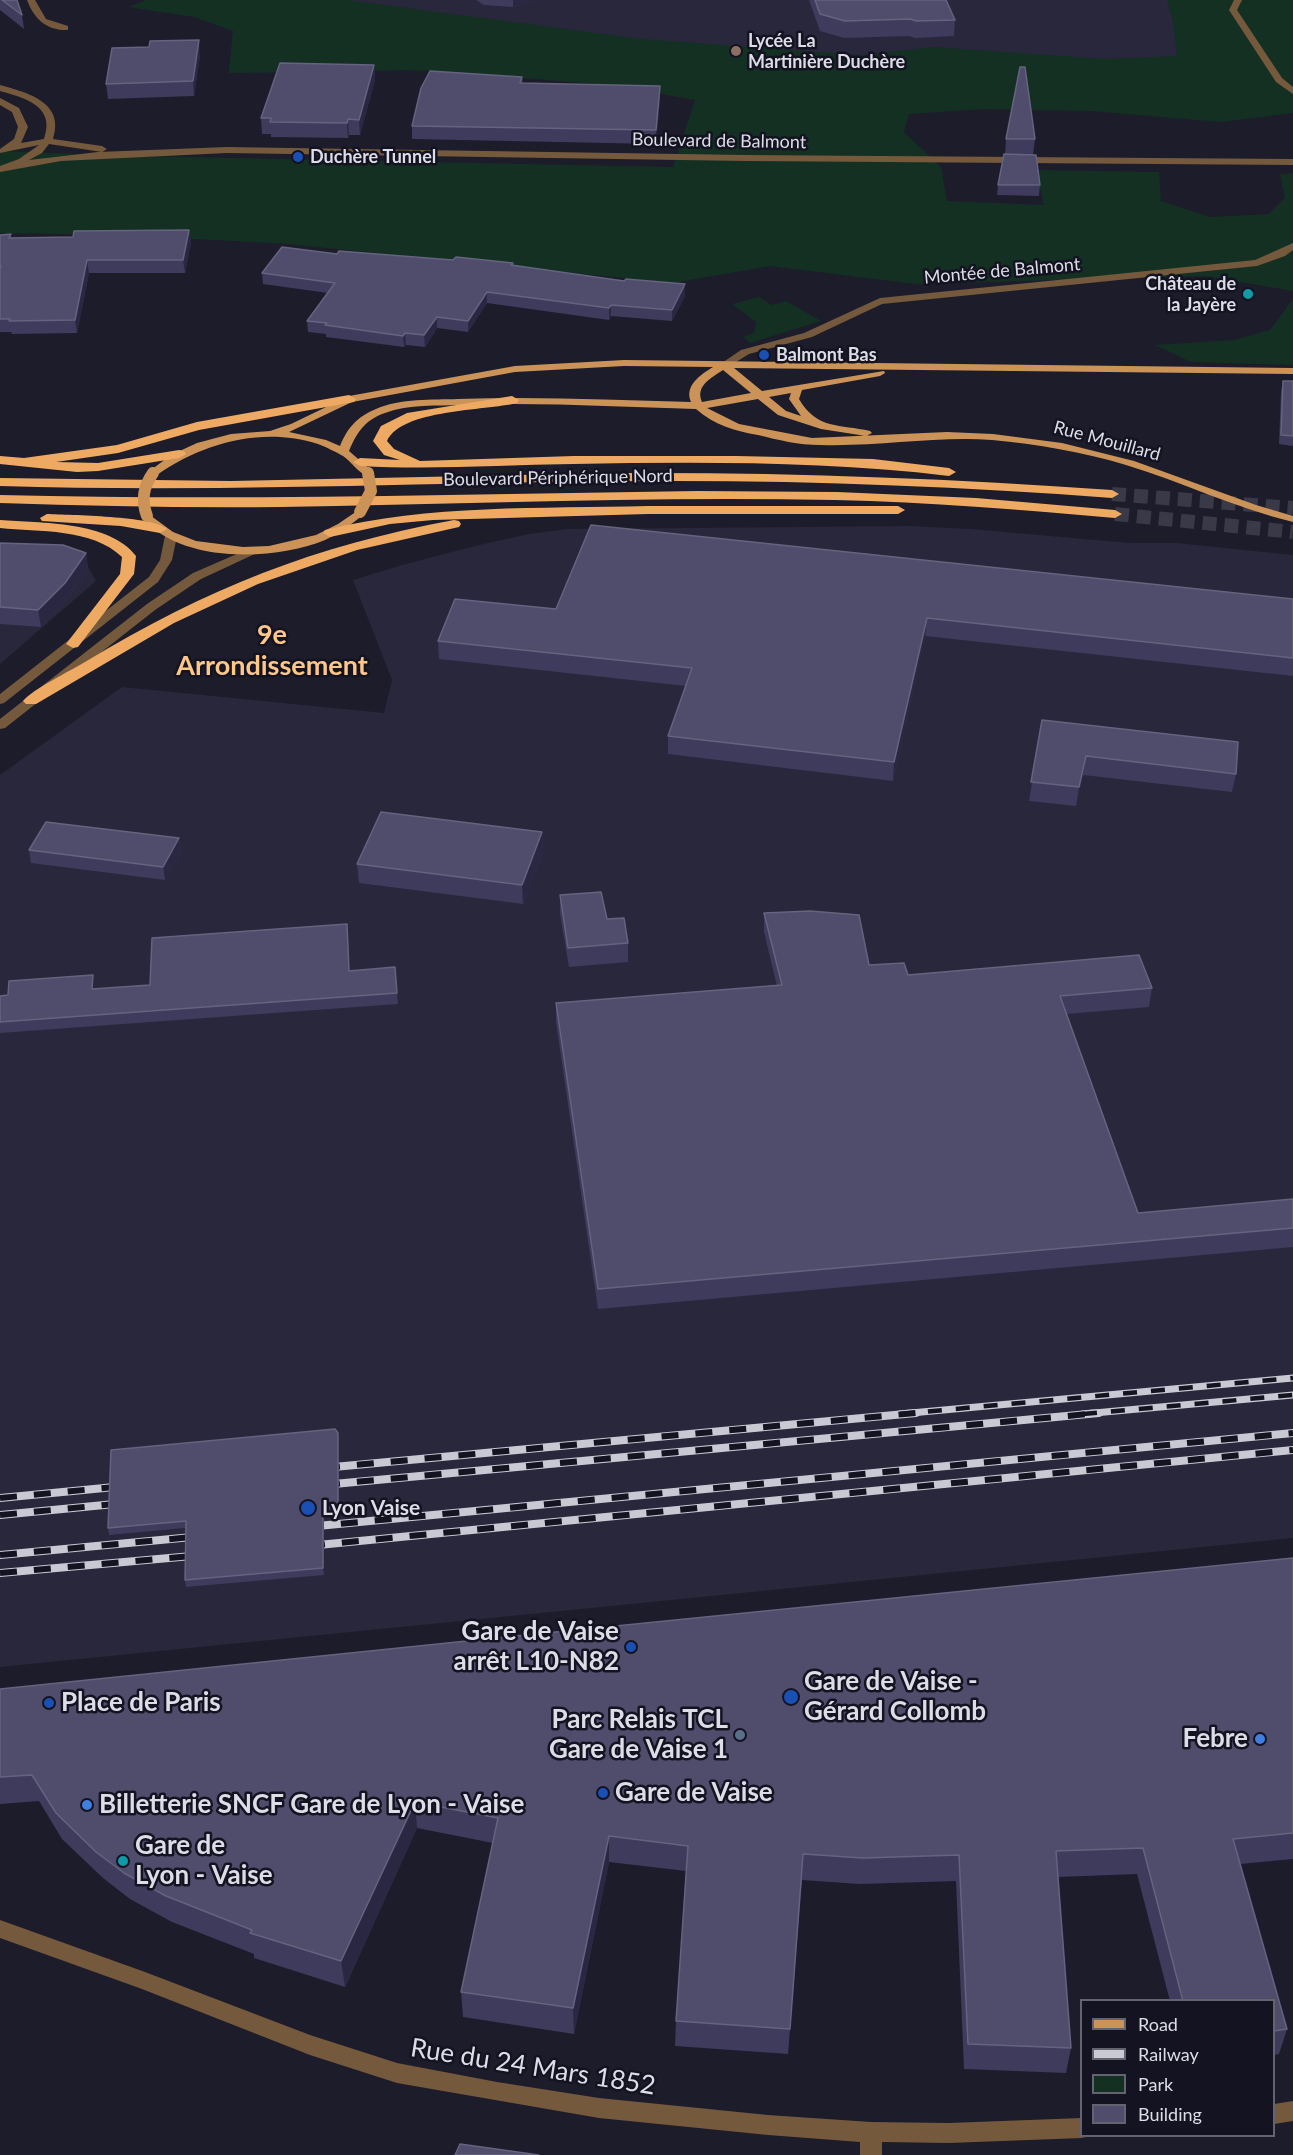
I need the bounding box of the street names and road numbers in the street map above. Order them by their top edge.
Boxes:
street label: Boulevard de Balmont [632,129,806,153]
street label: Montée de Balmont [923,253,1081,289]
street label: Rue Mouillard [1051,416,1163,466]
street label: Boulevard Périphérique Nord [443,465,673,491]
street label: Rue du 24 Mars 1852 [408,2032,658,2102]

